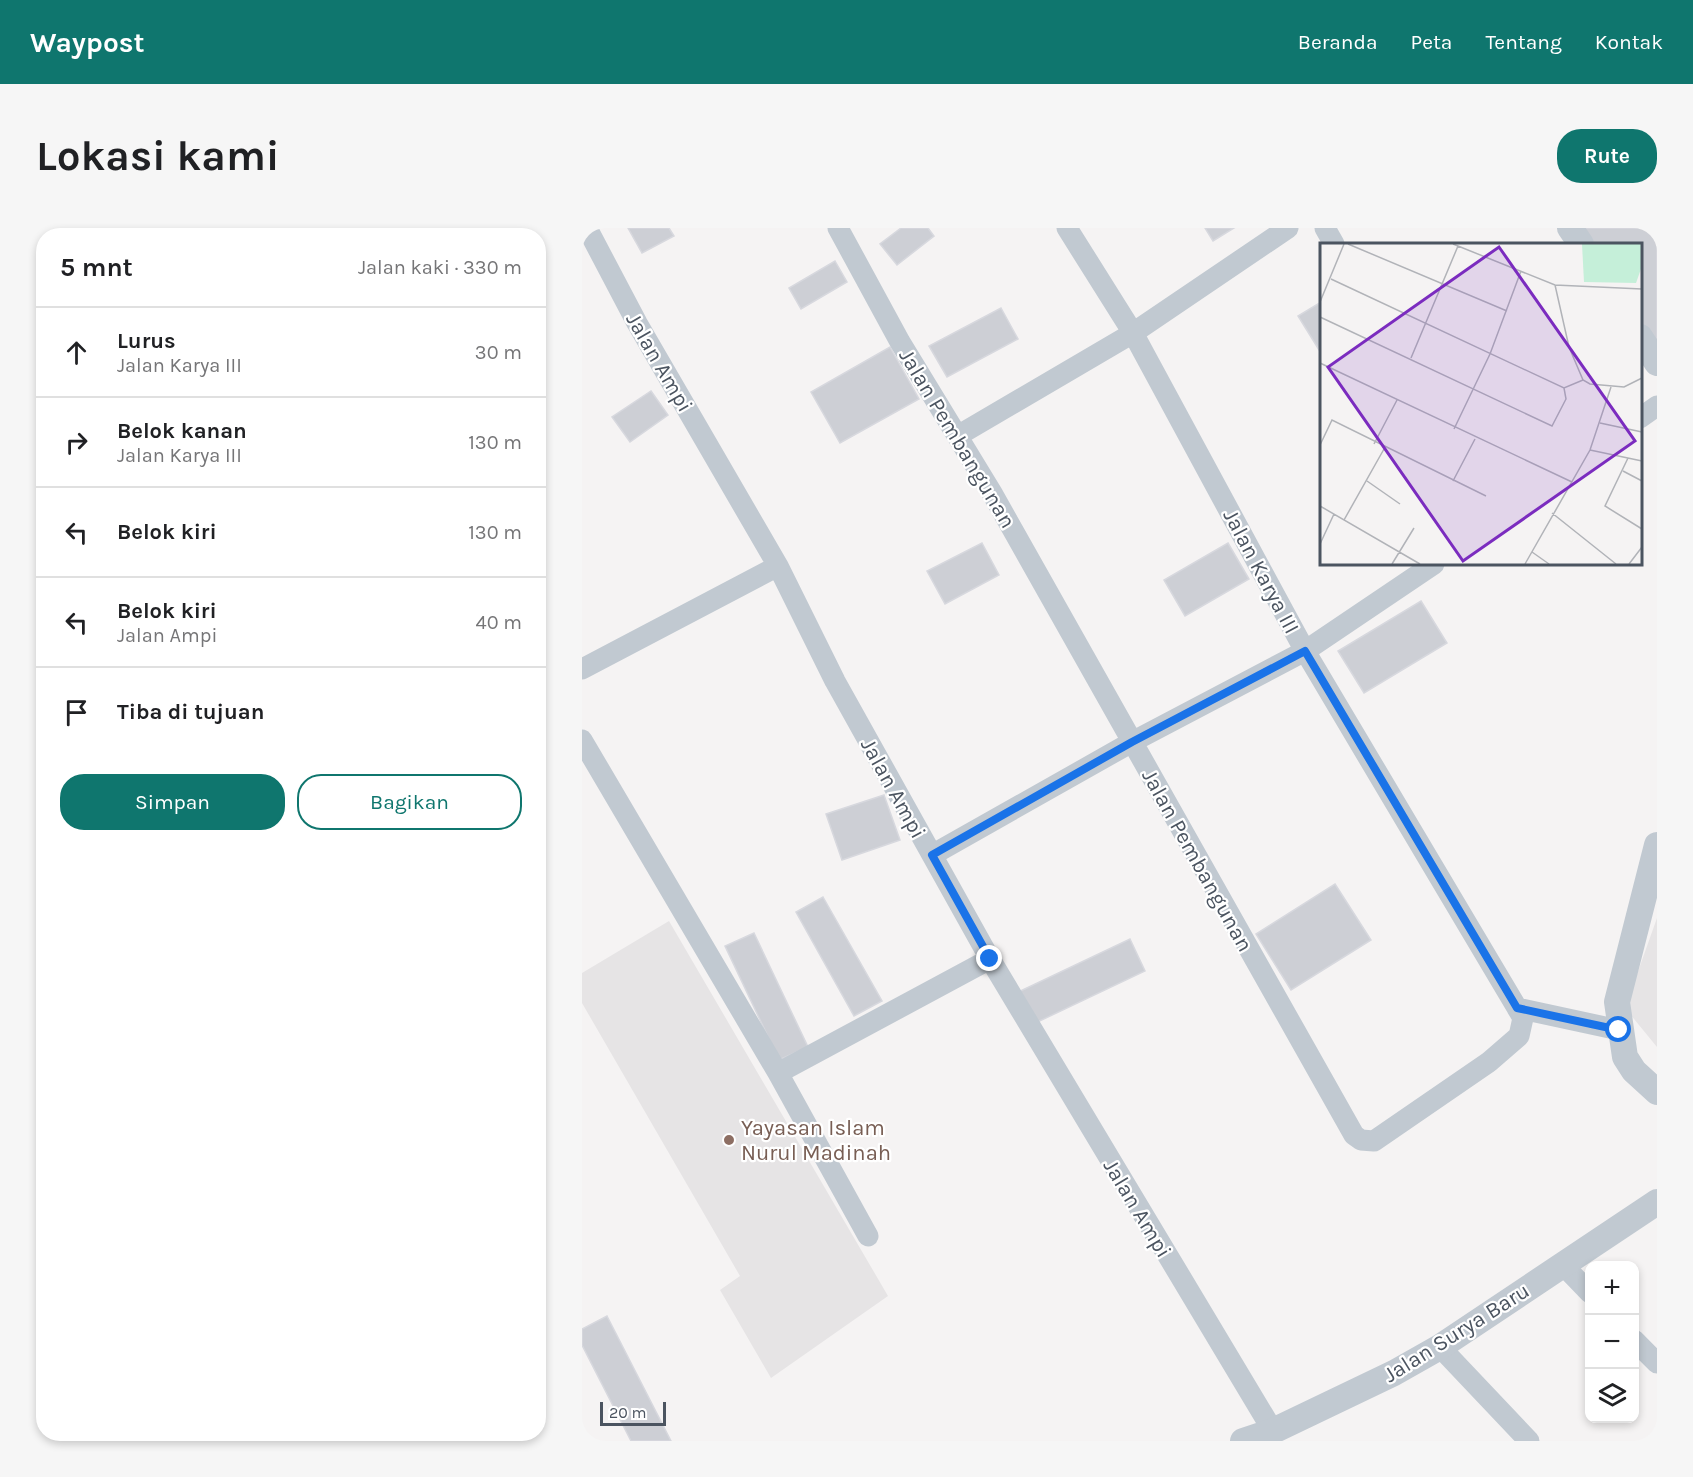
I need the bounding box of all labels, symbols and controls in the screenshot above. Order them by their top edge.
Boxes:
text: Waypost [30,26,145,59]
text: Beranda [1298,30,1378,54]
text: Peta [1411,30,1452,54]
text: Tentang [1485,30,1562,54]
text: Kontak [1595,30,1663,54]
button: Rute [1557,129,1657,183]
text: Lokasi kami [36,131,280,181]
inset map [1320,243,1642,566]
text: 5 mnt [60,252,133,283]
text: Jalan kaki · 330 m [358,256,522,279]
street label: Jalan Ampi [620,308,698,417]
text: Lurus [117,328,176,354]
icon: ahead [60,336,93,369]
text: 30 m [475,341,522,364]
street label: Jalan Pembangunan [893,344,1021,533]
text: Jalan Karya III [117,354,242,377]
text: Belok kanan [117,418,247,444]
icon: right [60,426,93,459]
text: 130 m [468,431,522,454]
text: Jalan Karya III [117,444,242,467]
street label: Jalan Karya III [1217,505,1305,638]
icon: left [60,516,93,549]
text: Belok kiri [117,519,217,545]
text: 130 m [468,521,522,544]
text: Belok kiri [117,598,217,624]
icon: left [60,606,93,639]
text: 40 m [476,611,522,634]
text: Jalan Ampi [117,624,217,647]
icon: arrive [60,696,93,729]
text: Tiba di tujuan [117,699,264,725]
street label: Jalan Ampi [855,734,931,843]
street label: Jalan Pembangunan [1136,765,1258,956]
button: Simpan [60,774,285,830]
button: Bagikan [297,774,522,830]
route end [976,945,1002,971]
route start [1605,1016,1631,1042]
place label: Yayasan Islam Nurul Madinah [741,1115,891,1166]
marker: Yayasan Islam Nurul Madinah [722,1133,736,1147]
street label: Jalan Ampi [1098,1155,1177,1263]
map controls [1585,1261,1639,1423]
button: + [1585,1261,1639,1315]
street label: Jalan Surya Baru [1379,1278,1534,1388]
button: − [1585,1315,1639,1369]
button: layers [1585,1369,1639,1423]
scale bar [600,1399,666,1426]
text: 20 m [609,1403,647,1422]

